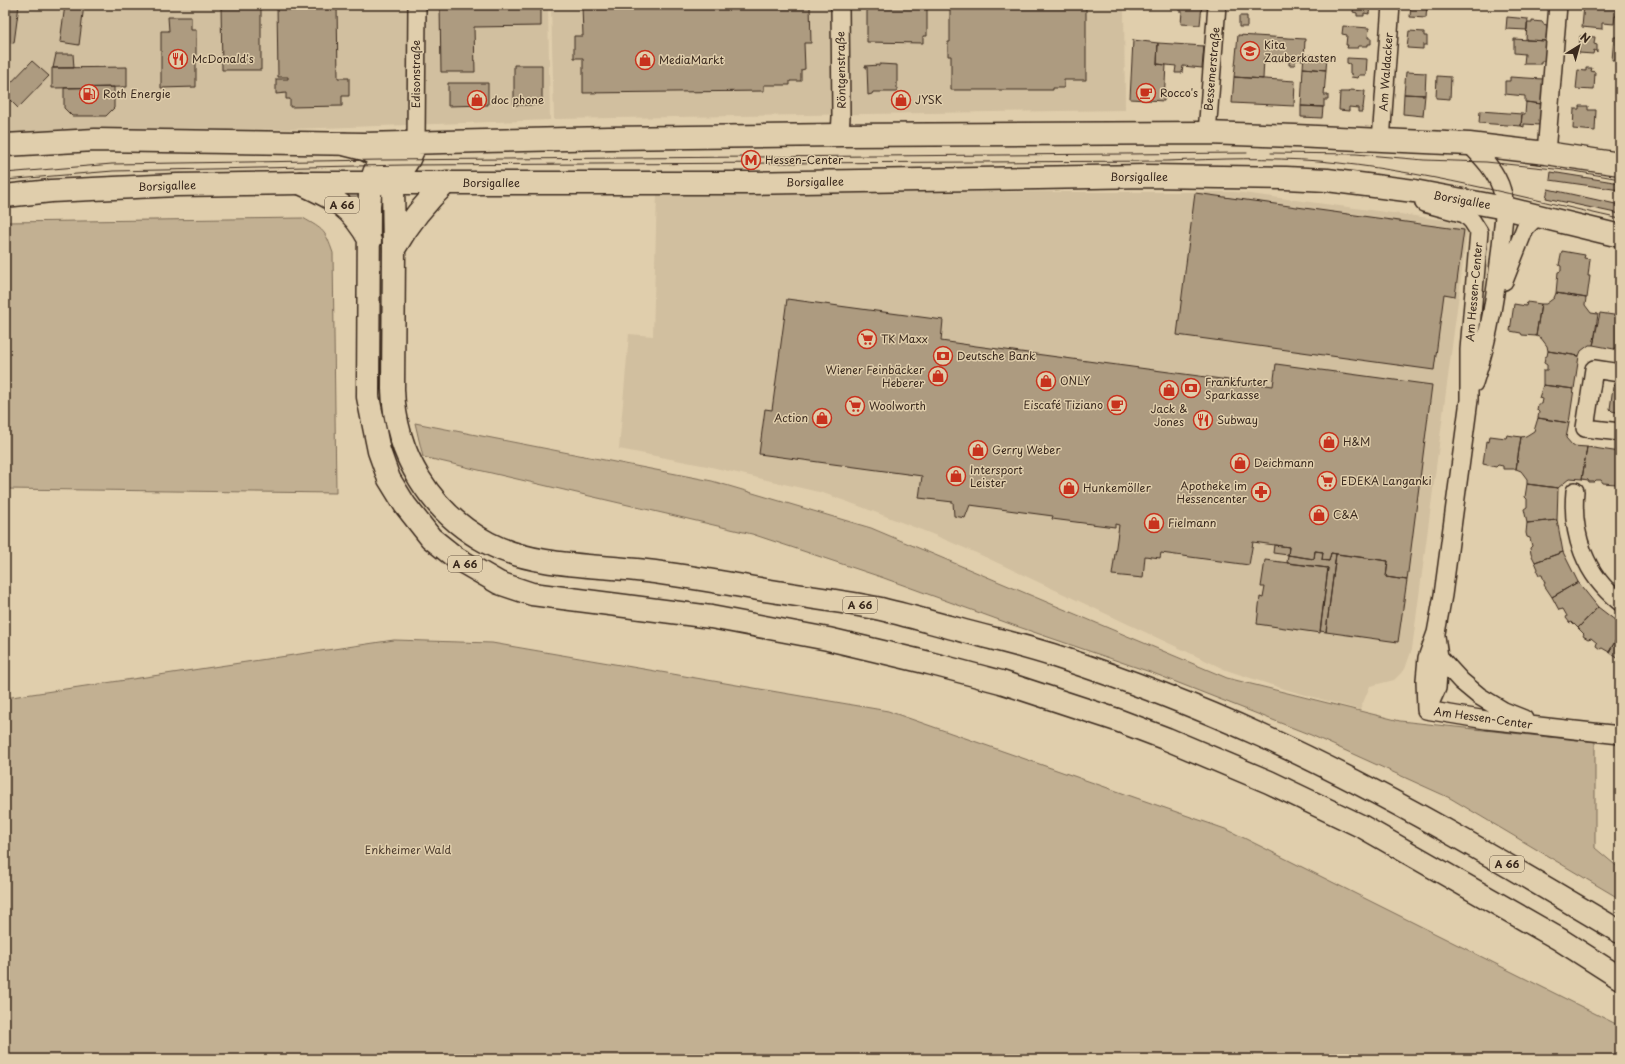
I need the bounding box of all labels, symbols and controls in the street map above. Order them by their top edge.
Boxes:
street label: Bessemerstraße [1199,26,1224,112]
north arrow [1559,26,1599,66]
text: N [1577,28,1594,47]
street label: Röntgenstraße [831,31,850,109]
street label: Am Waldacker [1374,31,1397,112]
place label: Kita Zauberkasten [1264,36,1336,66]
street label: Edisonstraße [407,40,424,108]
school or university icon: Kita Zauberkasten [1239,40,1261,62]
restaurant icon: McDonald's [167,48,189,70]
shop icon: MediaMarkt [634,49,656,71]
place label: McDonald's [192,50,254,67]
place label: MediaMarkt [659,51,724,68]
cafe icon: Rocco's [1135,82,1157,104]
fuel station icon: Roth Energie [78,83,100,105]
place label: Rocco's [1160,84,1198,101]
place label: Roth Energie [103,85,171,102]
shop icon: doc phone [466,89,488,111]
shop icon: JYSK [890,89,912,111]
place label: doc phone [491,91,544,108]
place label: JYSK [915,91,943,108]
metro station icon: Hessen-Center [740,149,762,171]
place label: Hessen-Center [765,151,844,168]
street label: Borsigallee [1110,168,1168,185]
street label: Borsigallee [786,172,844,191]
street label: Borsigallee [462,174,520,191]
street label: Borsigallee [138,176,196,195]
street label: Borsigallee [1432,186,1492,213]
road number: A 66 [325,197,359,213]
street label: Am Hessen-Center [1461,241,1486,342]
supermarket icon: TK Maxx [856,328,878,350]
place label: TK Maxx [881,330,928,347]
bank icon: Deutsche Bank [932,345,954,367]
place label: Deutsche Bank [957,347,1036,364]
place label: Wiener Feinbäcker Heberer [825,361,925,391]
shop icon: Wiener Feinbäcker Heberer [927,365,949,387]
shop icon: ONLY [1035,370,1057,392]
place label: ONLY [1060,372,1090,389]
place label: Frankfurter Sparkasse [1205,373,1269,403]
bank icon: Frankfurter Sparkasse [1180,377,1202,399]
shop icon: Jack & Jones [1158,379,1180,401]
cafe icon: Eiscafé Tiziano [1106,394,1128,416]
supermarket icon: Woolworth [844,395,866,417]
place label: Eiscafé Tiziano [1023,396,1103,413]
place label: Woolworth [869,397,926,414]
place label: Jack & Jones [1150,400,1188,430]
shop icon: Action [811,407,833,429]
place label: Action [774,409,808,426]
restaurant icon: Subway [1192,409,1214,431]
place label: Subway [1217,411,1258,428]
shop icon: H&M [1318,431,1340,453]
place label: H&M [1343,433,1370,450]
shop icon: Gerry Weber [967,439,989,461]
place label: Gerry Weber [992,441,1061,458]
shop icon: Deichmann [1229,452,1251,474]
place label: Deichmann [1254,454,1314,471]
place label: Intersport Leister [970,461,1023,491]
shop icon: Intersport Leister [945,465,967,487]
supermarket icon: EDEKA Langanki [1316,470,1338,492]
place label: EDEKA Langanki [1341,472,1432,489]
shop icon: Hunkemöller [1058,477,1080,499]
place label: Apotheke im Hessencenter [1177,477,1248,507]
place label: Hunkemöller [1083,479,1152,496]
pharmacy icon: Apotheke im Hessencenter [1250,481,1272,503]
shop icon: C&A [1308,504,1330,526]
place label: C&A [1333,506,1359,523]
shop icon: Fielmann [1143,512,1165,534]
place label: Fielmann [1168,514,1216,531]
road number: A 66 [448,556,482,572]
road number: A 66 [843,597,877,613]
street label: Am Hessen-Center [1433,702,1534,733]
park label: Enkheimer Wald [365,841,452,858]
road number: A 66 [1490,856,1524,872]

